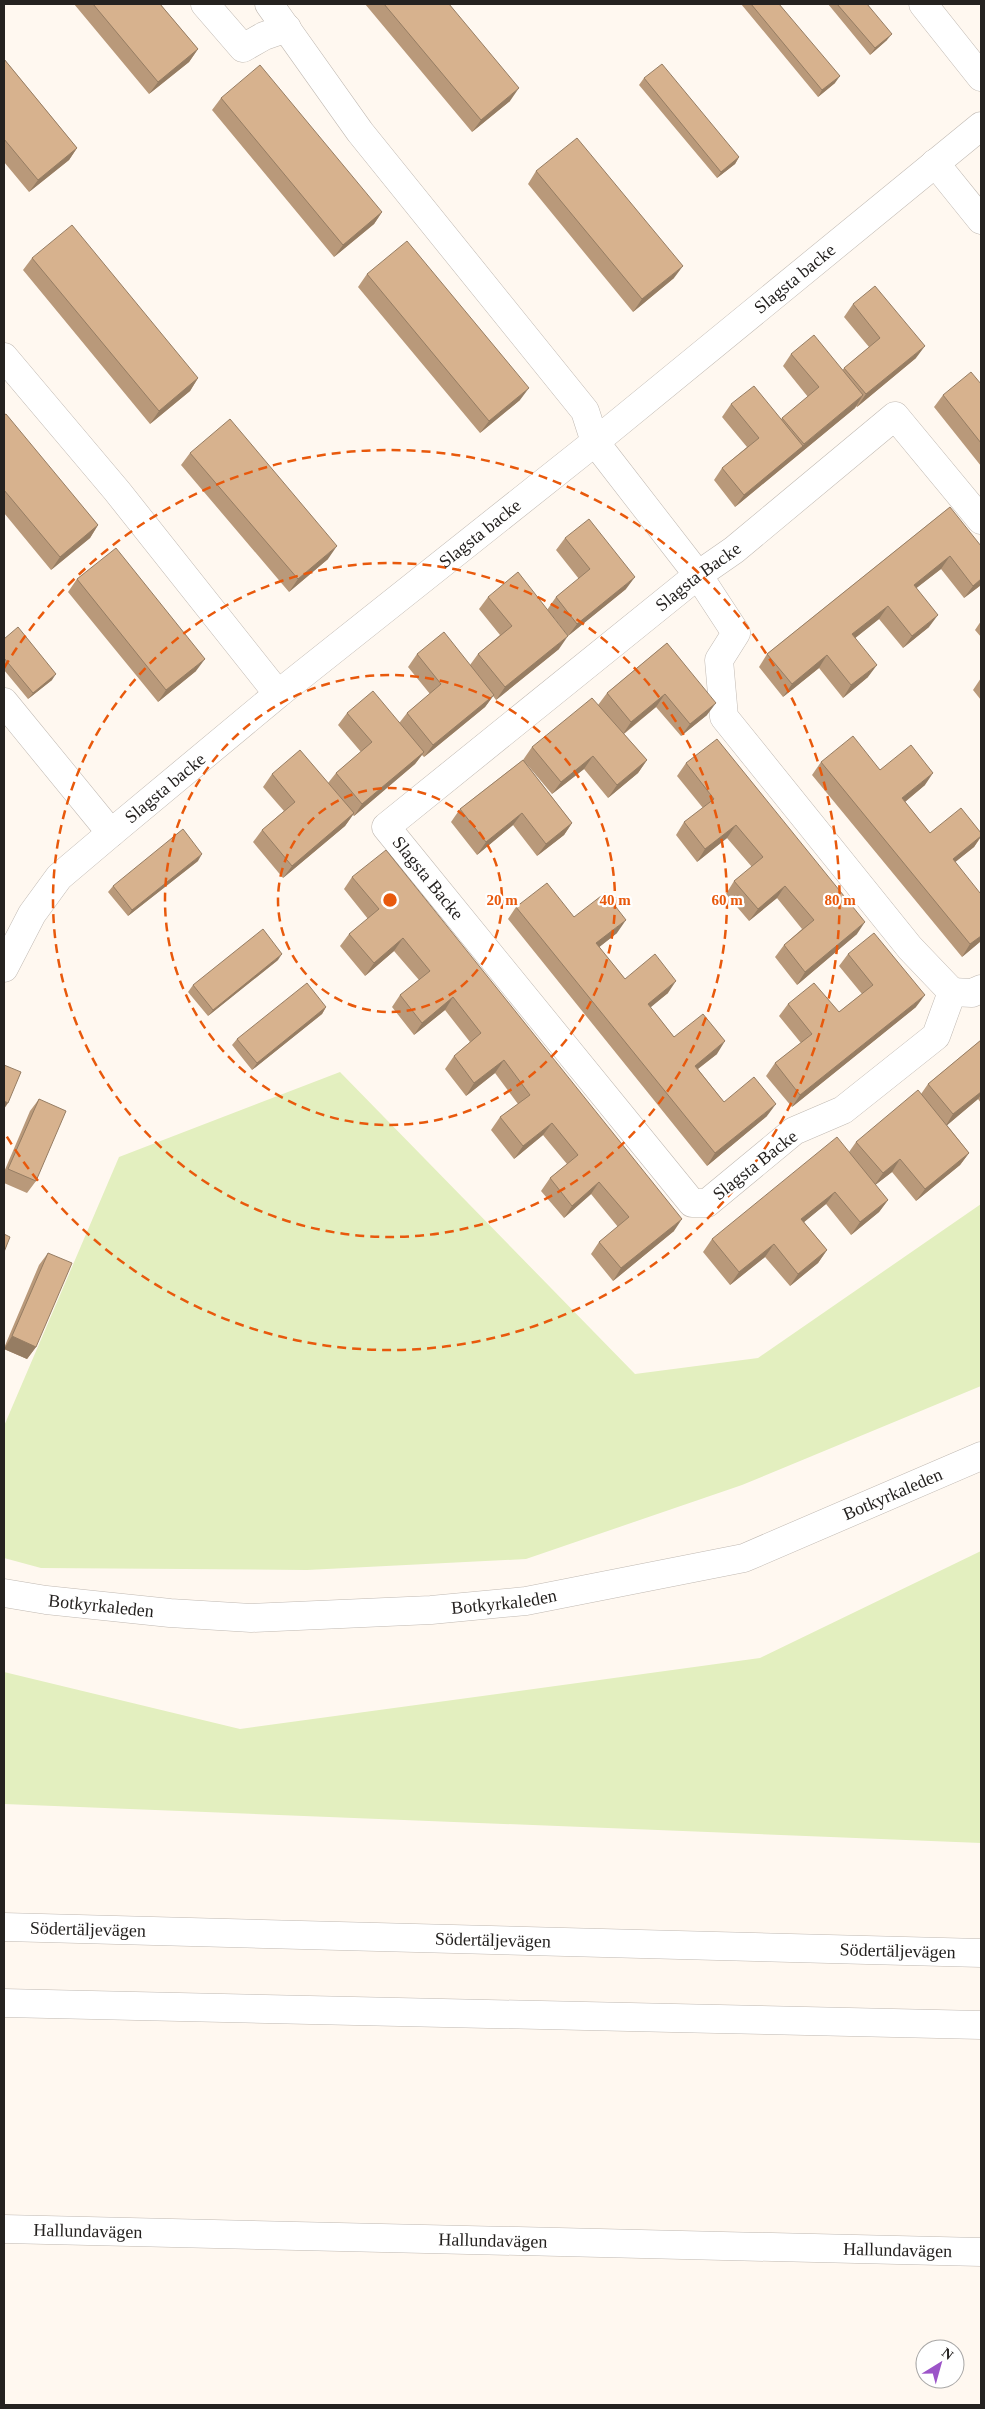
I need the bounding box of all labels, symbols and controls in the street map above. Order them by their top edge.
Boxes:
street label: Slagsta backe [750,240,839,318]
street label: Slagsta backe [435,495,525,572]
street label: Slagsta Backe [652,538,745,615]
street label: Slagsta backe [121,749,209,827]
street label: Slagsta Backe [388,832,468,924]
centre of rings [381,891,399,909]
text: 20 m [486,892,518,908]
text: 40 m [599,892,631,908]
text: 60 m [711,892,743,908]
text: 80 m [824,892,856,908]
street label: Slagsta Backe [709,1126,801,1204]
street label: Botkyrkaleden [840,1464,945,1524]
street label: Botkyrkaleden [450,1585,558,1618]
street label: Botkyrkaleden [47,1590,155,1621]
street label: Södertäljevägen [30,1918,146,1941]
street label: Södertäljevägen [435,1928,551,1952]
street label: Södertäljevägen [839,1939,956,1962]
street label: Hallundavägen [33,2220,143,2242]
street label: Hallundavägen [438,2229,548,2252]
street label: Hallundavägen [843,2239,952,2261]
north arrow [915,2339,965,2389]
text: N [939,2345,956,2363]

